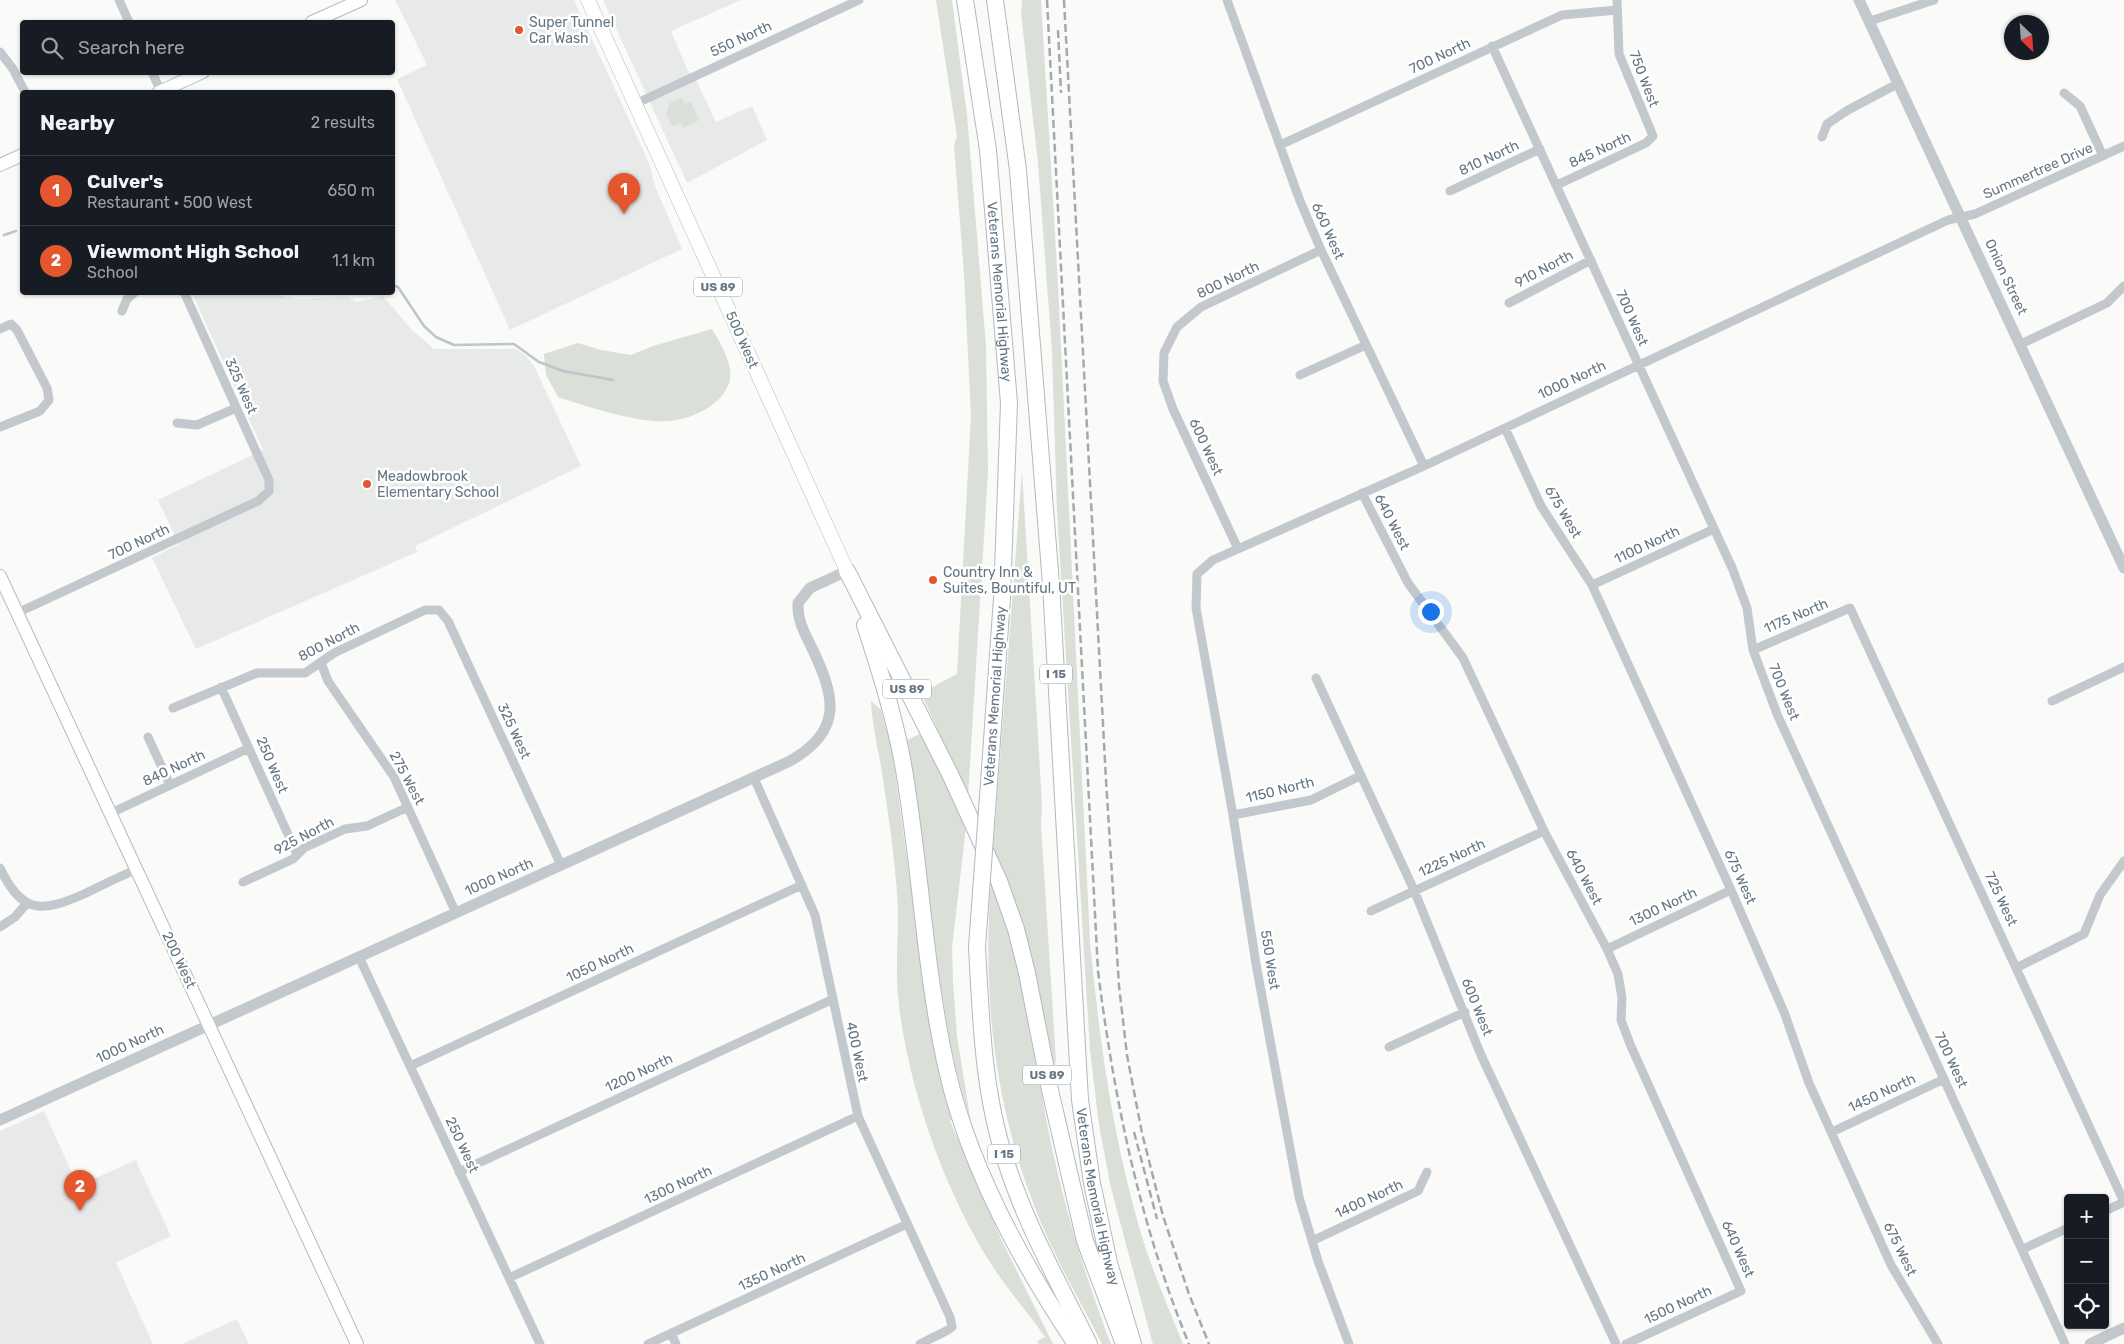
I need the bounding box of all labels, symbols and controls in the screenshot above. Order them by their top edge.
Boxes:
place label: Super Tunnel Car Wash [529,14,614,47]
north arrow [2004,15,2049,60]
street label: 550 North [707,17,775,61]
search box [20,20,395,75]
marker: Super Tunnel Car Wash [513,24,525,36]
icon: search [38,34,66,62]
street label: 700 North [1407,34,1473,78]
text: Search here [78,36,185,59]
street label: 750 West [1625,48,1663,110]
text: Nearby [40,110,115,135]
text: 2 results [311,113,375,132]
street label: 845 North [1566,128,1634,172]
street label: 810 North [1456,137,1522,179]
street label: Summertree Drive [1980,139,2096,203]
text: Culver's [87,170,164,193]
pin: 1 [608,173,640,214]
text: 1 [52,181,60,200]
text: 650 m [328,181,375,200]
text: Restaurant · 500 West [87,193,252,212]
street label: 660 West [1308,200,1348,262]
street label: Veterans Memorial Highway [984,201,1016,383]
street label: Onion Street [1981,236,2031,318]
text: Viewmont High School [87,240,299,263]
street label: 910 North [1512,247,1576,291]
text: 2 [51,251,61,270]
text: 1.1 km [332,251,375,270]
street label: 800 North [1194,258,1262,302]
text: School [87,263,138,282]
road number: US 89 [694,278,742,296]
street label: 700 West [1612,287,1652,349]
street label: 500 West [722,309,762,372]
street label: 325 West [221,355,261,417]
street label: 1000 North [1535,357,1609,403]
street label: 600 West [1185,416,1227,479]
place label: Meadowbrook Elementary School [377,468,499,501]
marker: Meadowbrook Elementary School [361,478,373,490]
street label: 675 West [1541,483,1586,542]
street label: 640 West [1371,491,1414,553]
street label: 700 North [106,520,172,564]
street label: 1100 North [1612,522,1682,568]
place label: Country Inn & Suites, Bountiful, UT [943,564,1076,597]
marker: Country Inn & Suites, Bountiful, UT [927,574,939,586]
street label: 1175 North [1761,595,1831,637]
your location [1418,599,1444,625]
street label: Veterans Memorial Highway [980,605,1010,787]
street label: 800 North [295,619,363,665]
street label: 700 West [1765,661,1803,723]
road number: I 15 [1040,664,1072,684]
road number: US 89 [883,680,931,699]
street label: 325 West [494,700,535,762]
street label: 250 West [252,734,292,796]
street label: 840 North [140,746,208,790]
street label: 275 West [386,748,428,808]
street label: 1150 North [1244,773,1316,807]
street label: 925 North [271,813,337,859]
street label: 1225 North [1416,835,1488,881]
street label: 640 West [1562,846,1606,908]
street label: 675 West [1720,847,1760,907]
street label: 1000 North [462,854,536,900]
street label: 725 West [1981,869,2021,929]
street label: 1300 North [1626,884,1700,930]
street label: 200 West [158,929,200,992]
street label: 550 West [1257,929,1283,992]
street label: 1050 North [564,940,636,986]
street label: 600 West [1458,976,1496,1039]
street label: 400 West [842,1020,872,1084]
street label: 1000 North [93,1021,167,1067]
street label: 700 West [1931,1029,1972,1091]
street label: 1200 North [603,1050,675,1096]
road number: US 89 [1023,1066,1071,1084]
street label: 1450 North [1846,1070,1918,1116]
street label: Veterans Memorial Highway [1073,1107,1124,1288]
street label: 250 West [442,1114,483,1176]
road number: I 15 [988,1144,1020,1164]
street label: 1300 North [641,1162,715,1208]
pin: 2 [64,1170,96,1211]
street label: 1400 North [1332,1176,1406,1222]
map controls [2064,1194,2109,1329]
button: + [2064,1194,2109,1239]
street label: 640 West [1718,1218,1758,1281]
street label: 675 West [1880,1219,1921,1279]
button: − [2064,1239,2109,1284]
street label: 1350 North [736,1249,808,1295]
street label: 1500 North [1642,1282,1714,1328]
button: locate [2064,1284,2109,1329]

